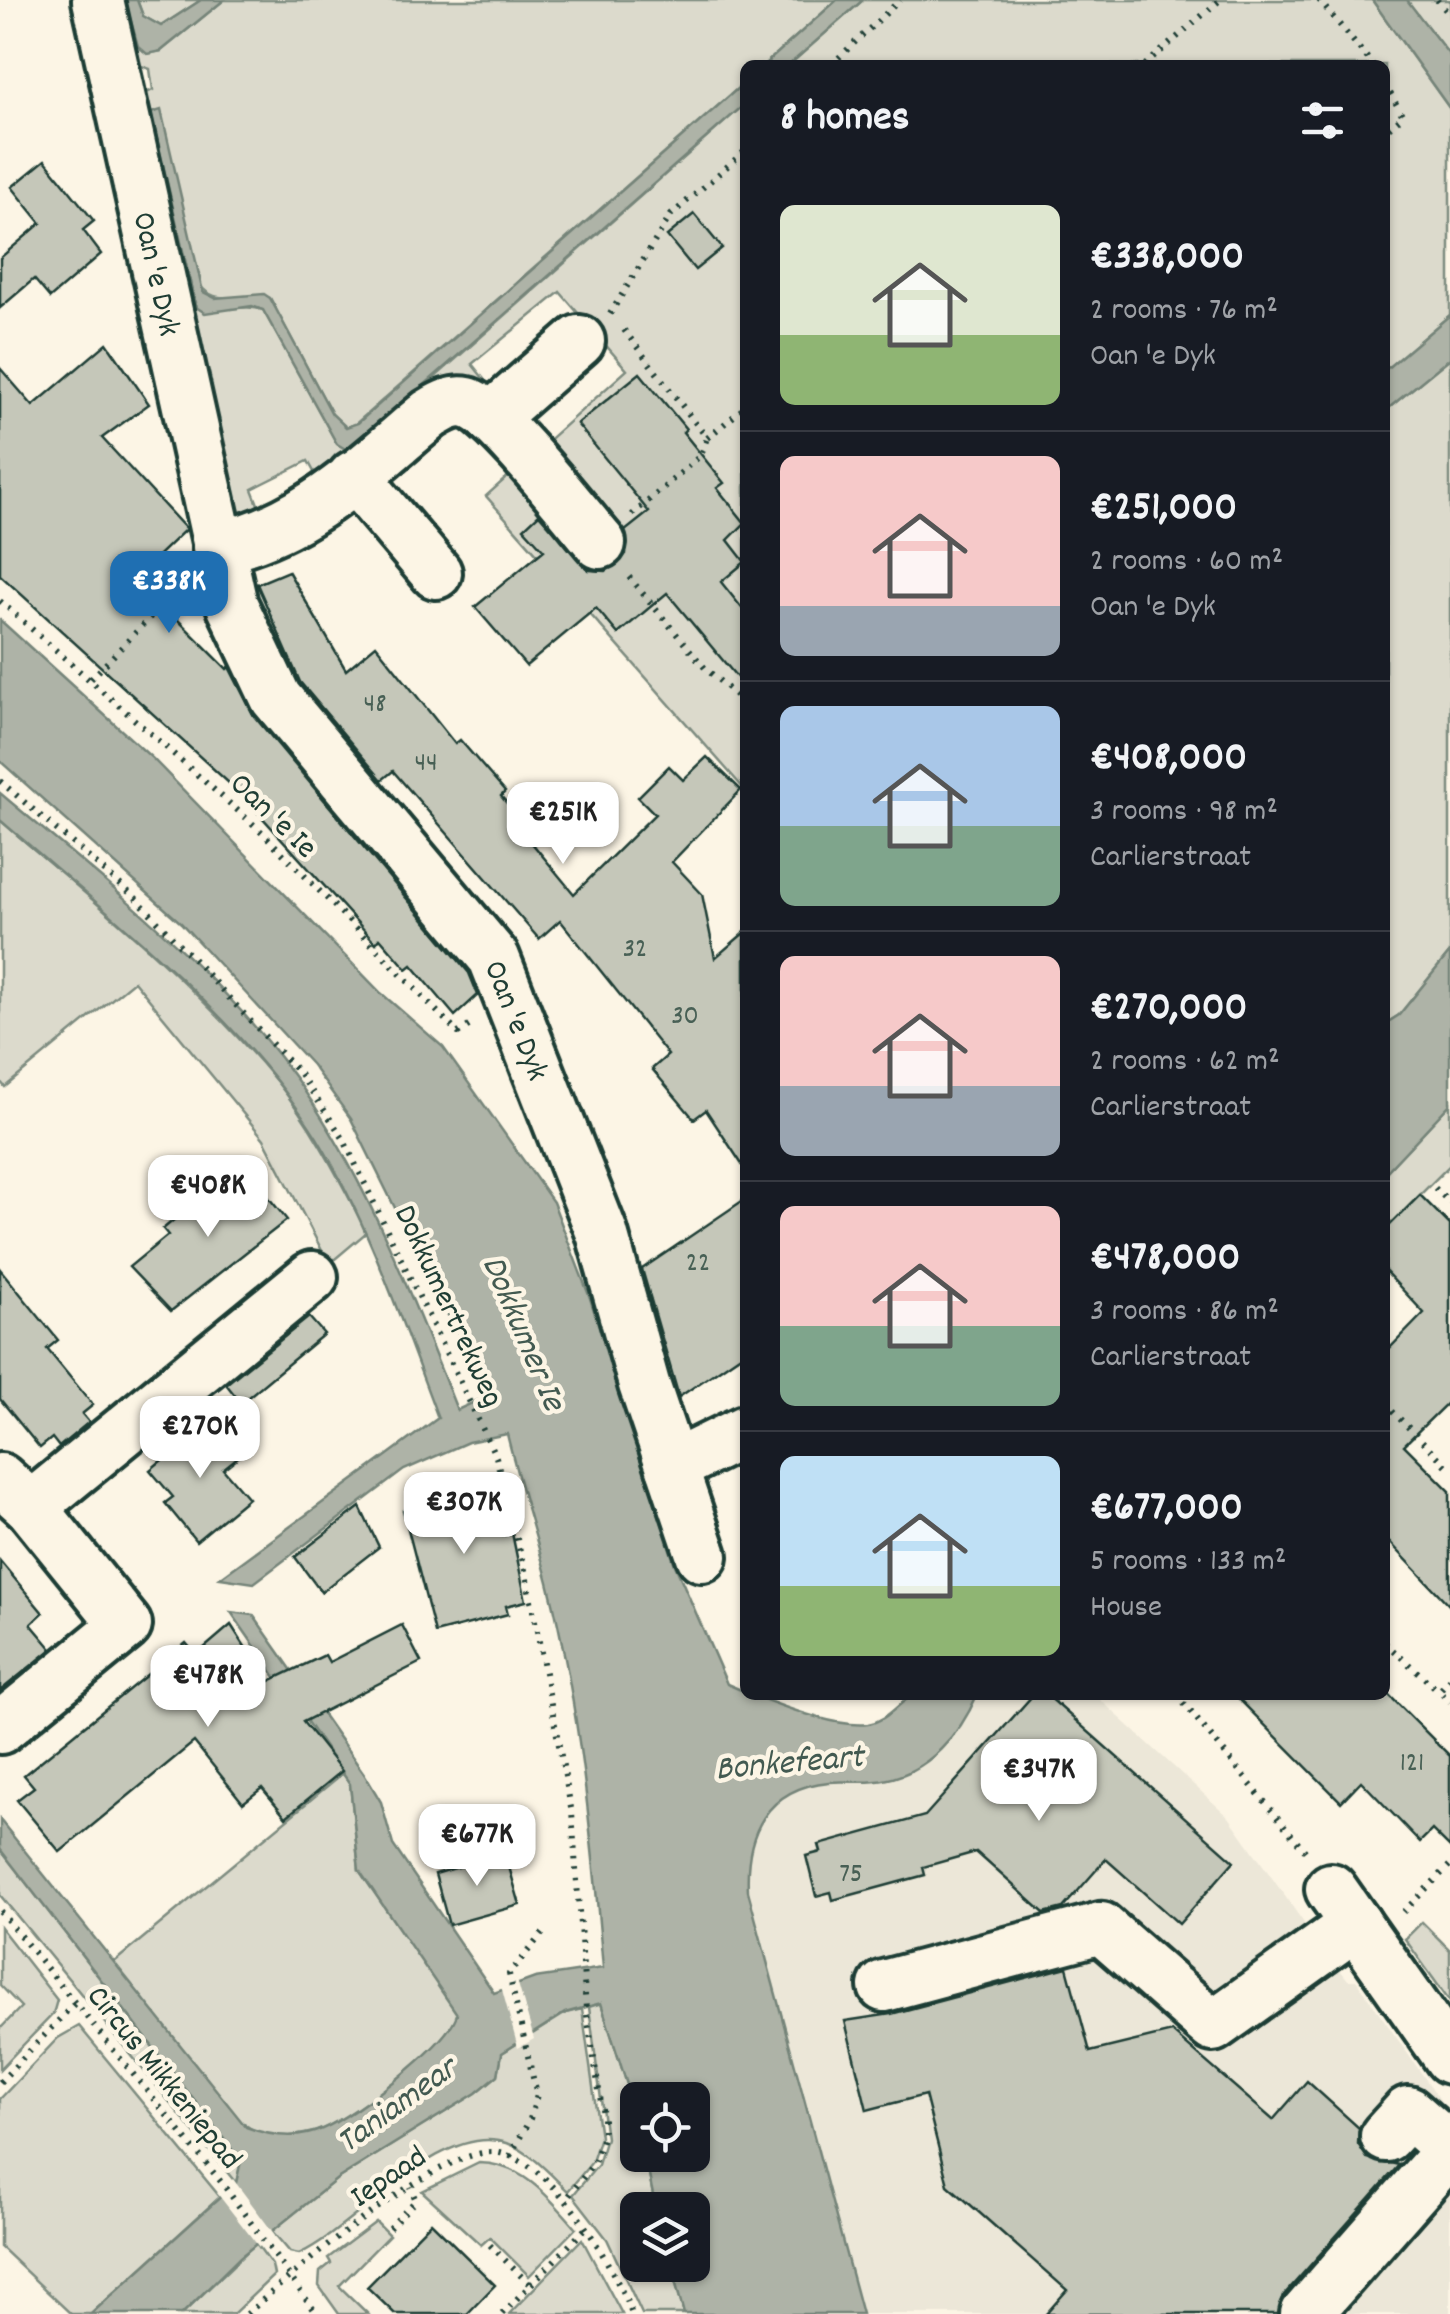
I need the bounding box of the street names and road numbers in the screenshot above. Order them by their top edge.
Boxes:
street label: Oan 'e Dyk [118,208,190,341]
street label: Oan 'e Ie [217,764,326,871]
street label: Oan 'e Dyk [469,954,558,1088]
street label: Dokkumertrekweg [379,1198,513,1416]
street label: Circus Mikkeniepad [73,1977,251,2181]
street label: Iepaad [342,2137,437,2222]

